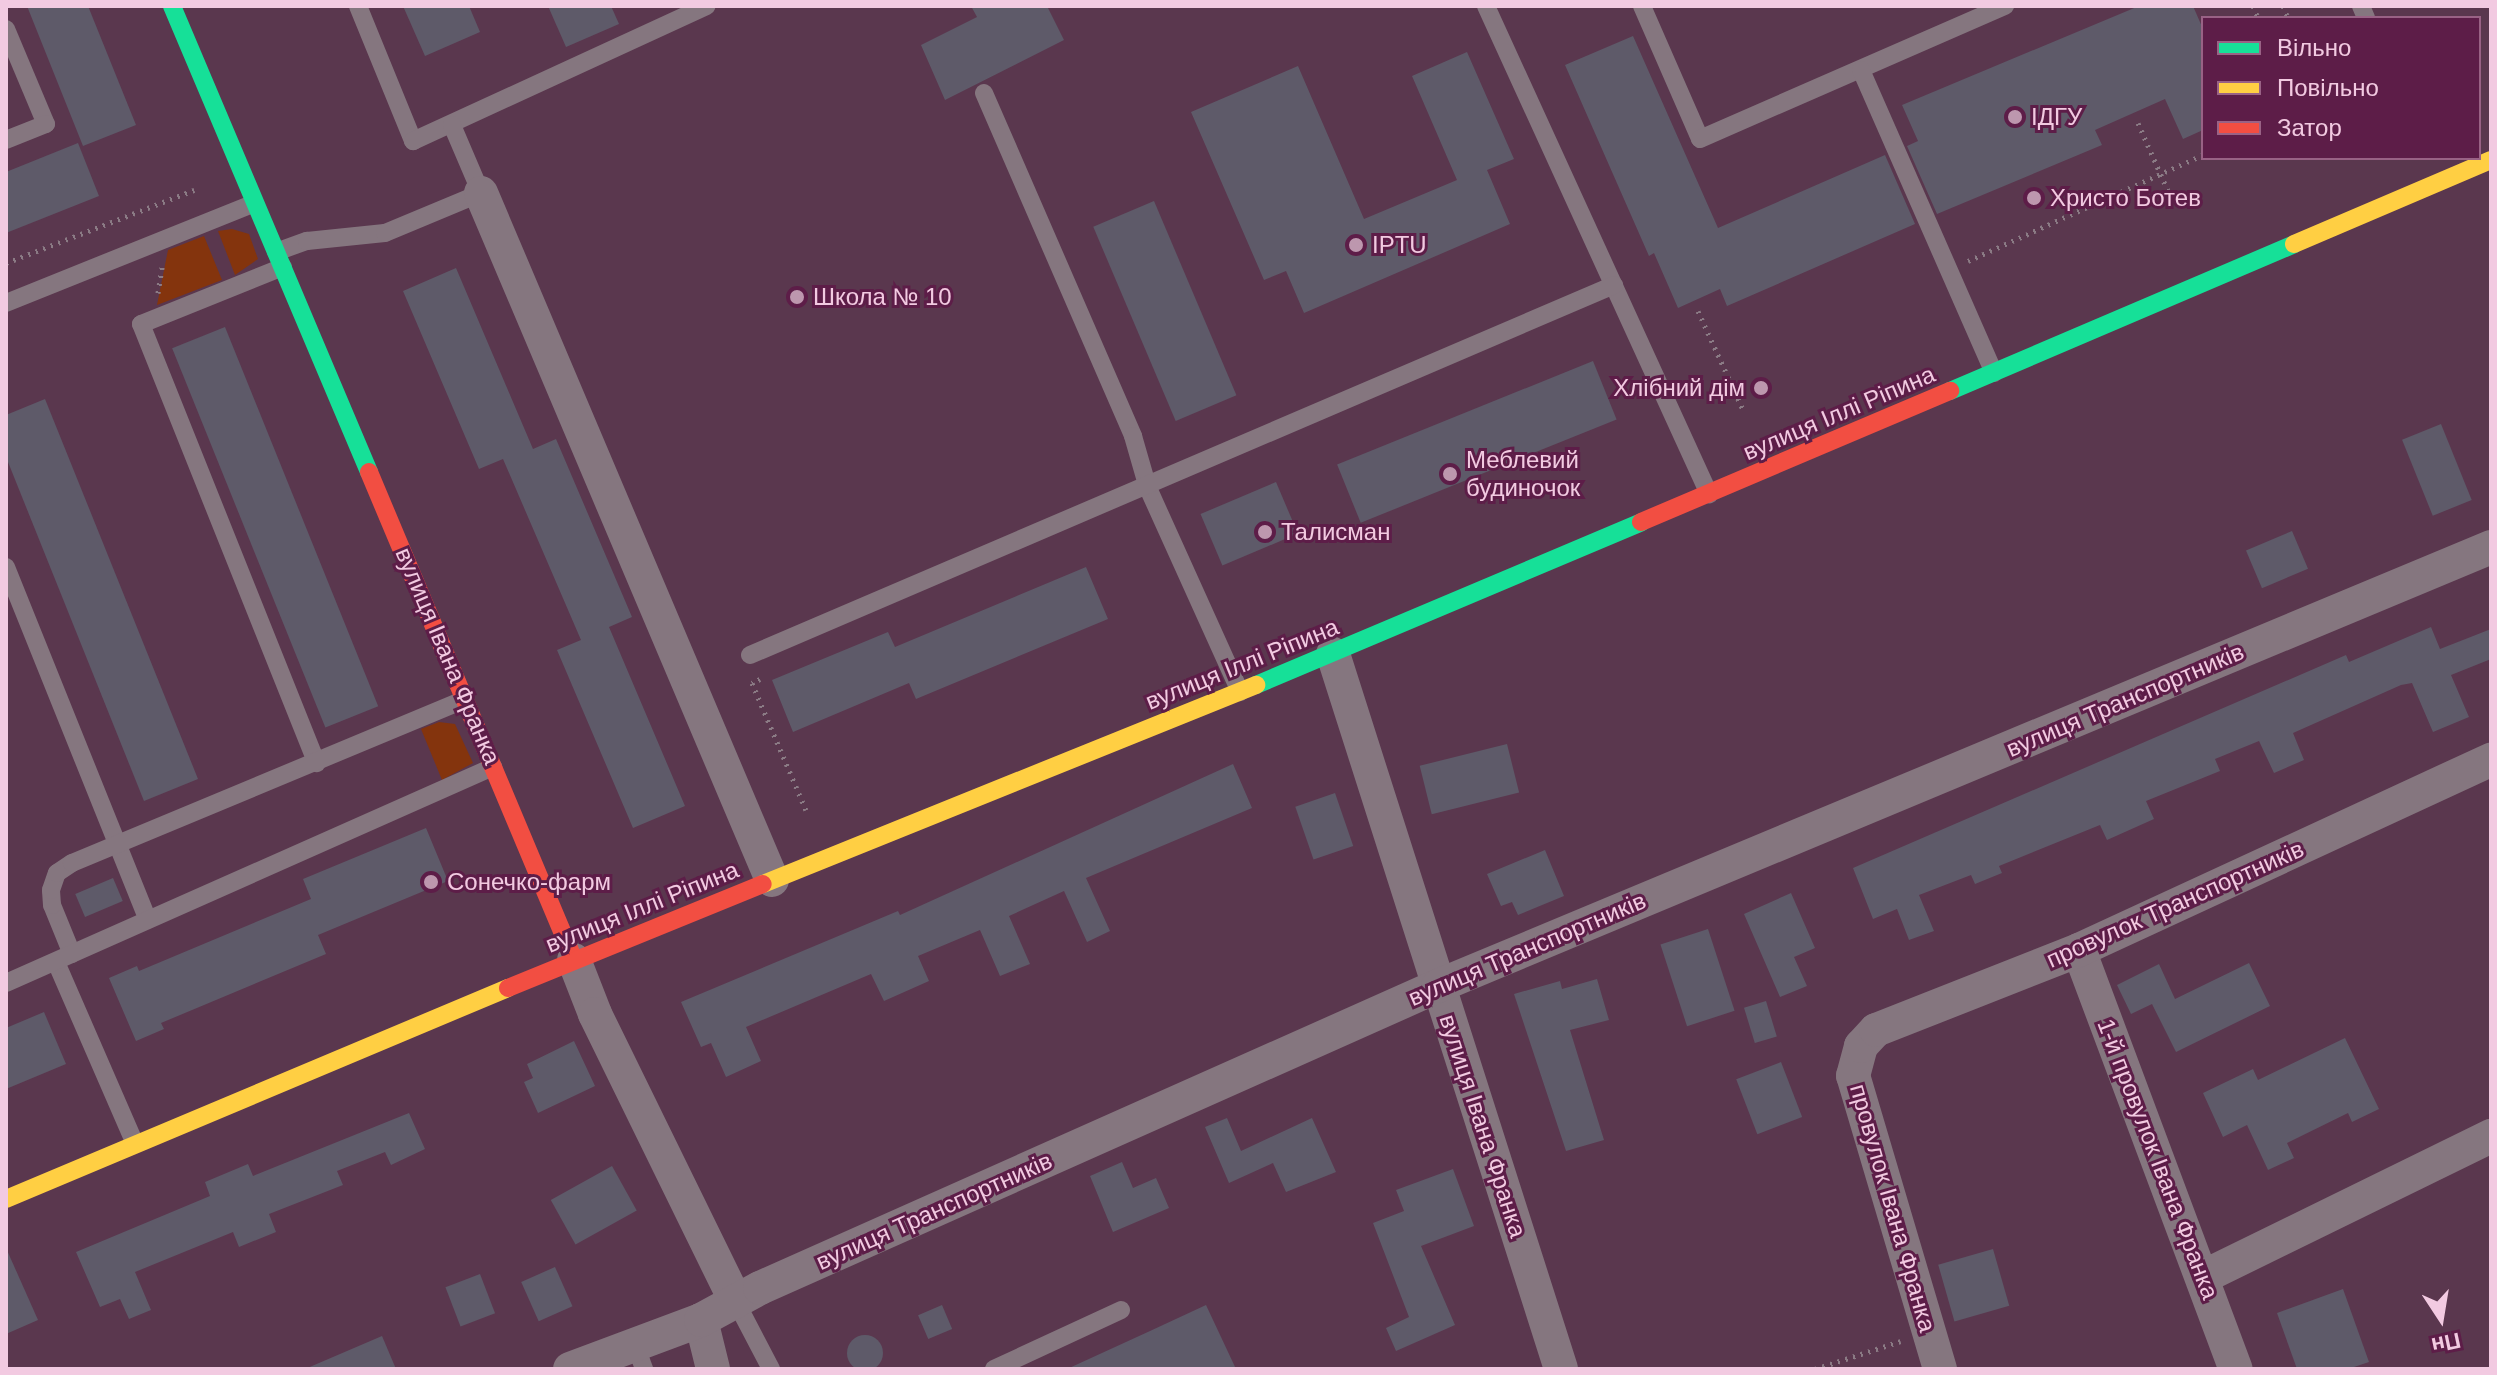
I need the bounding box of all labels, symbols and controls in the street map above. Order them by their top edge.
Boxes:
legend [2201,16,2481,160]
text: Вільно [2277,34,2351,61]
text: Повільно [2277,74,2379,101]
place label: ІДГУ [2031,103,2082,131]
marker: ІДГУ [2006,108,2024,126]
text: Затор [2277,114,2342,141]
place label: Христо Ботев [2050,184,2201,212]
marker: Христо Ботев [2025,189,2043,207]
place label: IPTU [1372,231,1427,259]
marker: IPTU [1347,236,1365,254]
place label: Школа № 10 [813,283,952,311]
marker: Школа № 10 [788,288,806,306]
street label: вулиця Іллі Ріпина [1739,360,1939,466]
place label: Хлібний дім [1613,374,1745,402]
marker: Хлібний дім [1752,379,1770,397]
place label: Меблевий будиночок [1466,446,1580,502]
marker: Меблевий будиночок [1441,465,1459,483]
place label: Талисман [1281,518,1390,546]
marker: Талисман [1256,523,1274,541]
street label: вулиця Івана Франка [389,543,507,769]
street label: вулиця Іллі Ріпина [1141,612,1343,716]
street label: вулиця Транспортників [2002,637,2248,763]
street label: провулок Транспортників [2042,834,2308,974]
street label: вулиця Іллі Ріпина [541,855,743,959]
place label: Сонечко-фарм [447,868,611,896]
marker: Сонечко-фарм [422,873,440,891]
street label: вулиця Транспортників [1404,886,1650,1012]
street label: вулиця Івана Франка [1433,1011,1533,1241]
street label: 1-й провулок Івана Франка [2091,1015,2225,1303]
street label: провулок Івана Франка [1844,1081,1942,1335]
street label: вулиця Транспортників [812,1146,1056,1276]
north arrow [2401,1279,2481,1359]
text: Пн [2429,1328,2463,1358]

